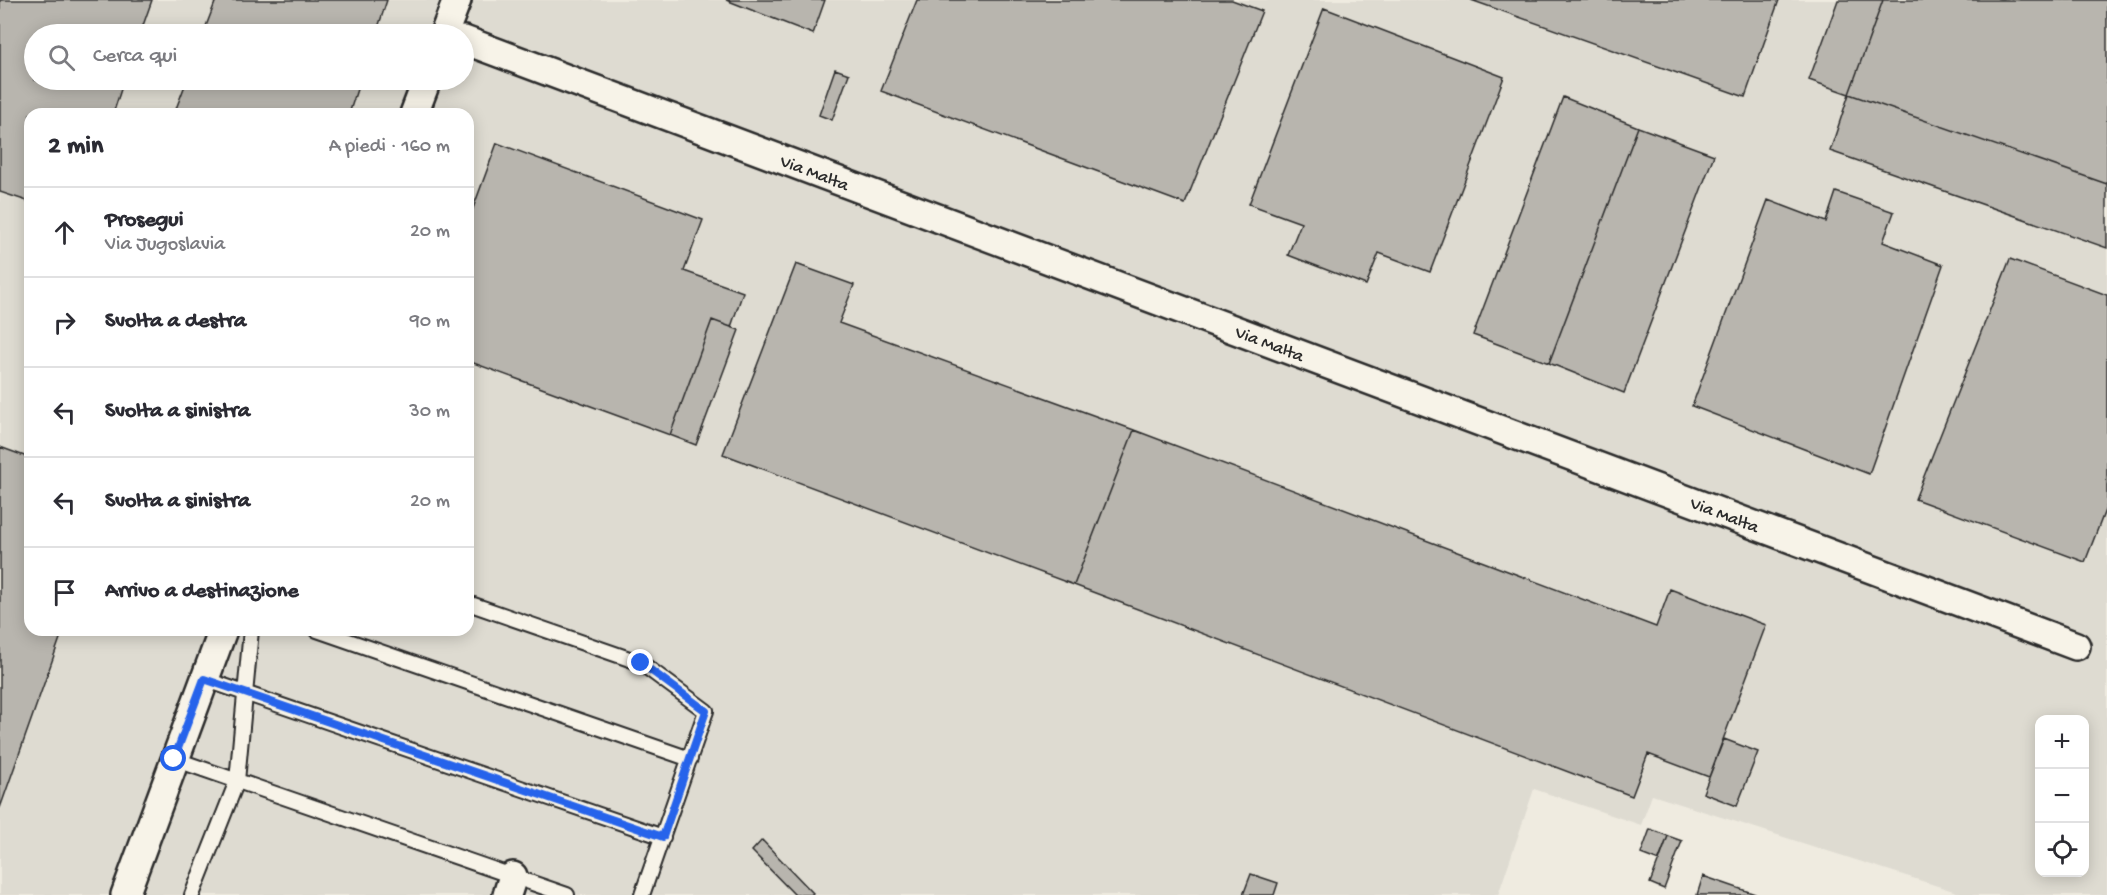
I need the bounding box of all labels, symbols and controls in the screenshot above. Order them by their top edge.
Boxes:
search box [24,24,474,90]
icon: search [45,41,78,74]
text: Cerca qui [93,44,177,70]
text: 2 min [48,132,103,163]
text: A piedi · 160 m [329,136,450,159]
street label: Via Malta [776,151,852,197]
text: Prosegui [105,208,183,234]
icon: ahead [48,216,81,249]
text: 20 m [410,221,450,244]
text: Via Jugoslavia [105,234,225,257]
icon: right [48,306,81,339]
text: Svolta a destra [105,309,246,335]
text: 90 m [410,311,450,334]
street label: Via Malta [1231,322,1307,368]
icon: left [48,396,81,429]
text: Svolta a sinistra [105,399,250,425]
text: 30 m [409,401,450,424]
icon: left [48,486,81,519]
text: Svolta a sinistra [105,489,250,515]
text: 20 m [410,491,450,514]
street label: Via Malta [1686,493,1762,539]
icon: arrive [48,576,81,609]
text: Arrivo a destinazione [105,579,299,605]
route end [627,649,653,675]
map controls [2035,715,2089,877]
button: + [2035,715,2089,769]
route start [160,745,186,771]
button: − [2035,769,2089,823]
button: locate [2035,823,2089,877]

